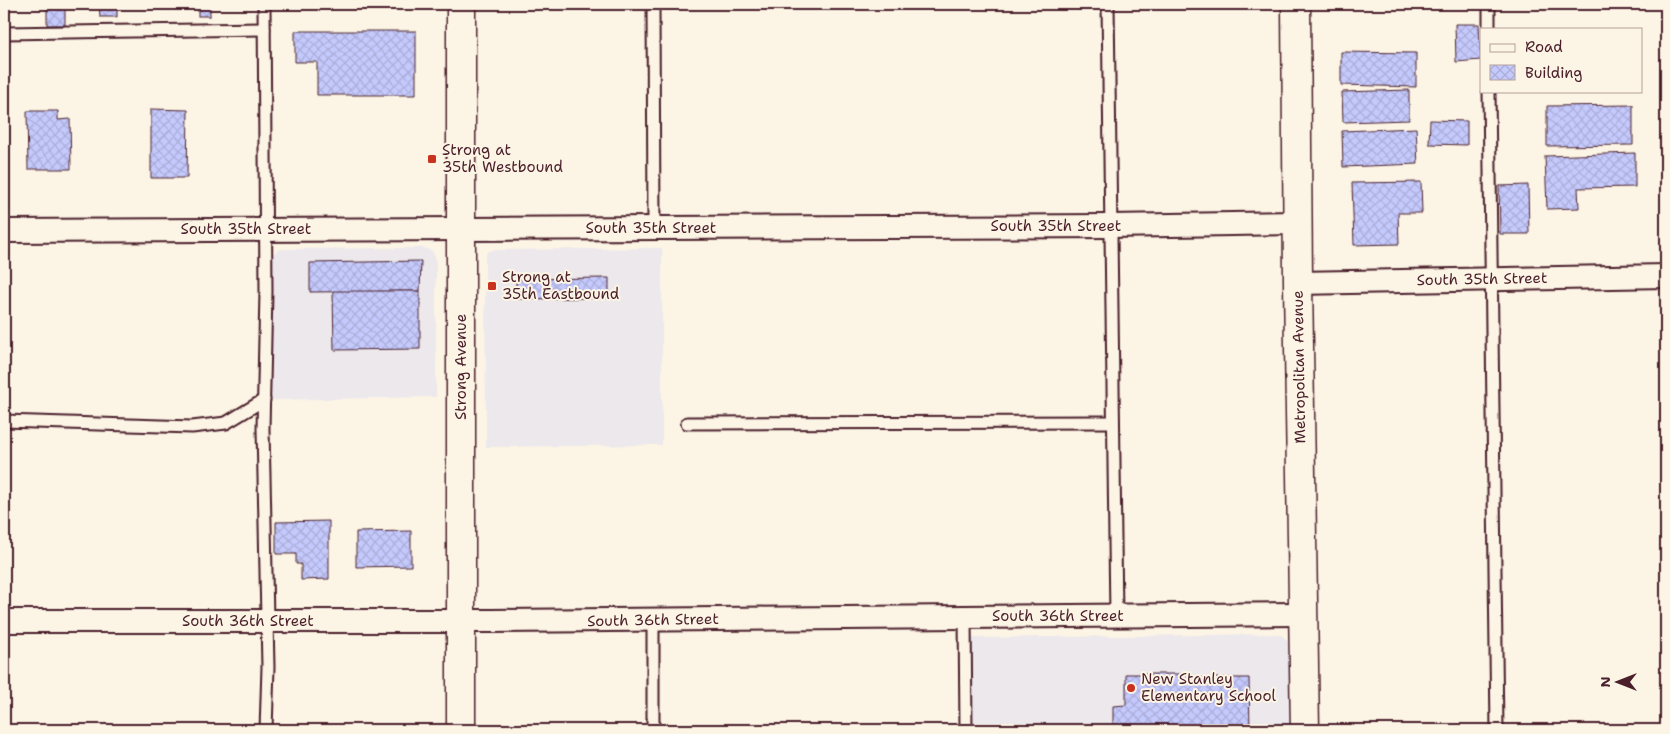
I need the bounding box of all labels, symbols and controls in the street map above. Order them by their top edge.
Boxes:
legend [1480,28,1642,92]
text: Road [1525,37,1563,57]
text: Building [1525,63,1582,83]
place label: Strong at 35th Westbound [442,140,563,177]
marker: Strong at 35th Westbound [426,153,438,165]
street label: South 35th Street [991,216,1121,236]
street label: South 35th Street [586,218,716,238]
street label: South 35th Street [181,219,311,239]
place label: Strong at 35th Eastbound [502,267,620,304]
street label: South 35th Street [1416,268,1548,290]
marker: Strong at 35th Eastbound [486,280,498,292]
street label: Metropolitan Avenue [1288,290,1310,444]
street label: Strong Avenue [451,314,471,420]
street label: South 36th Street [992,606,1124,626]
street label: South 36th Street [587,609,719,631]
street label: South 36th Street [182,611,314,631]
north arrow [1592,656,1642,706]
place label: New Stanley Elementary School [1141,669,1277,706]
text: N [1596,676,1614,688]
marker: New Stanley Elementary School [1125,682,1137,694]

